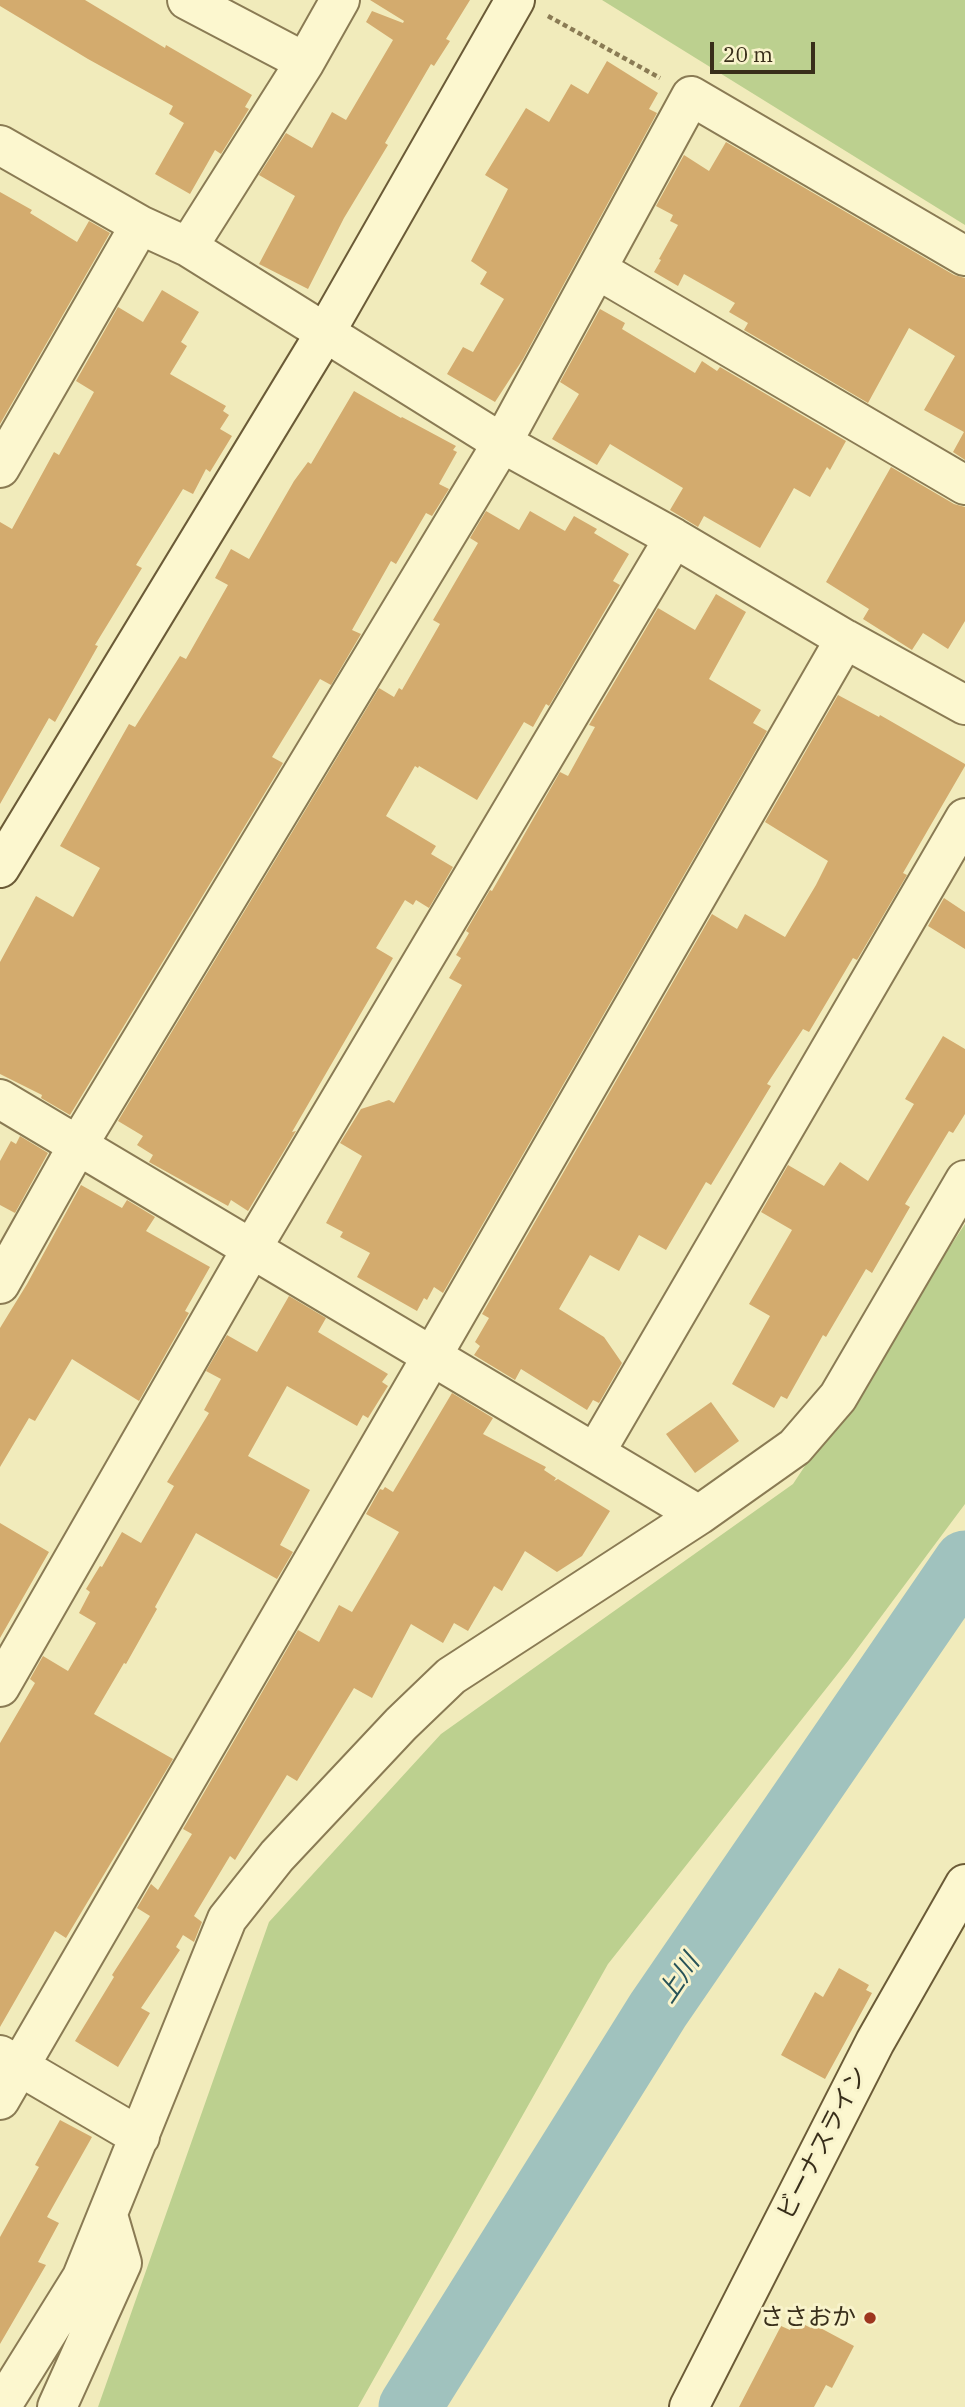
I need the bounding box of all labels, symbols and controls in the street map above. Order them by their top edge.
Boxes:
scale bar [713,28,818,72]
text: 20 m [723,40,773,68]
water label: 上川 [652,1949,706,2009]
street label: ビーナスライン [772,2062,874,2224]
place label: ささおか [760,2304,856,2332]
marker: ささおか [862,2310,878,2326]

